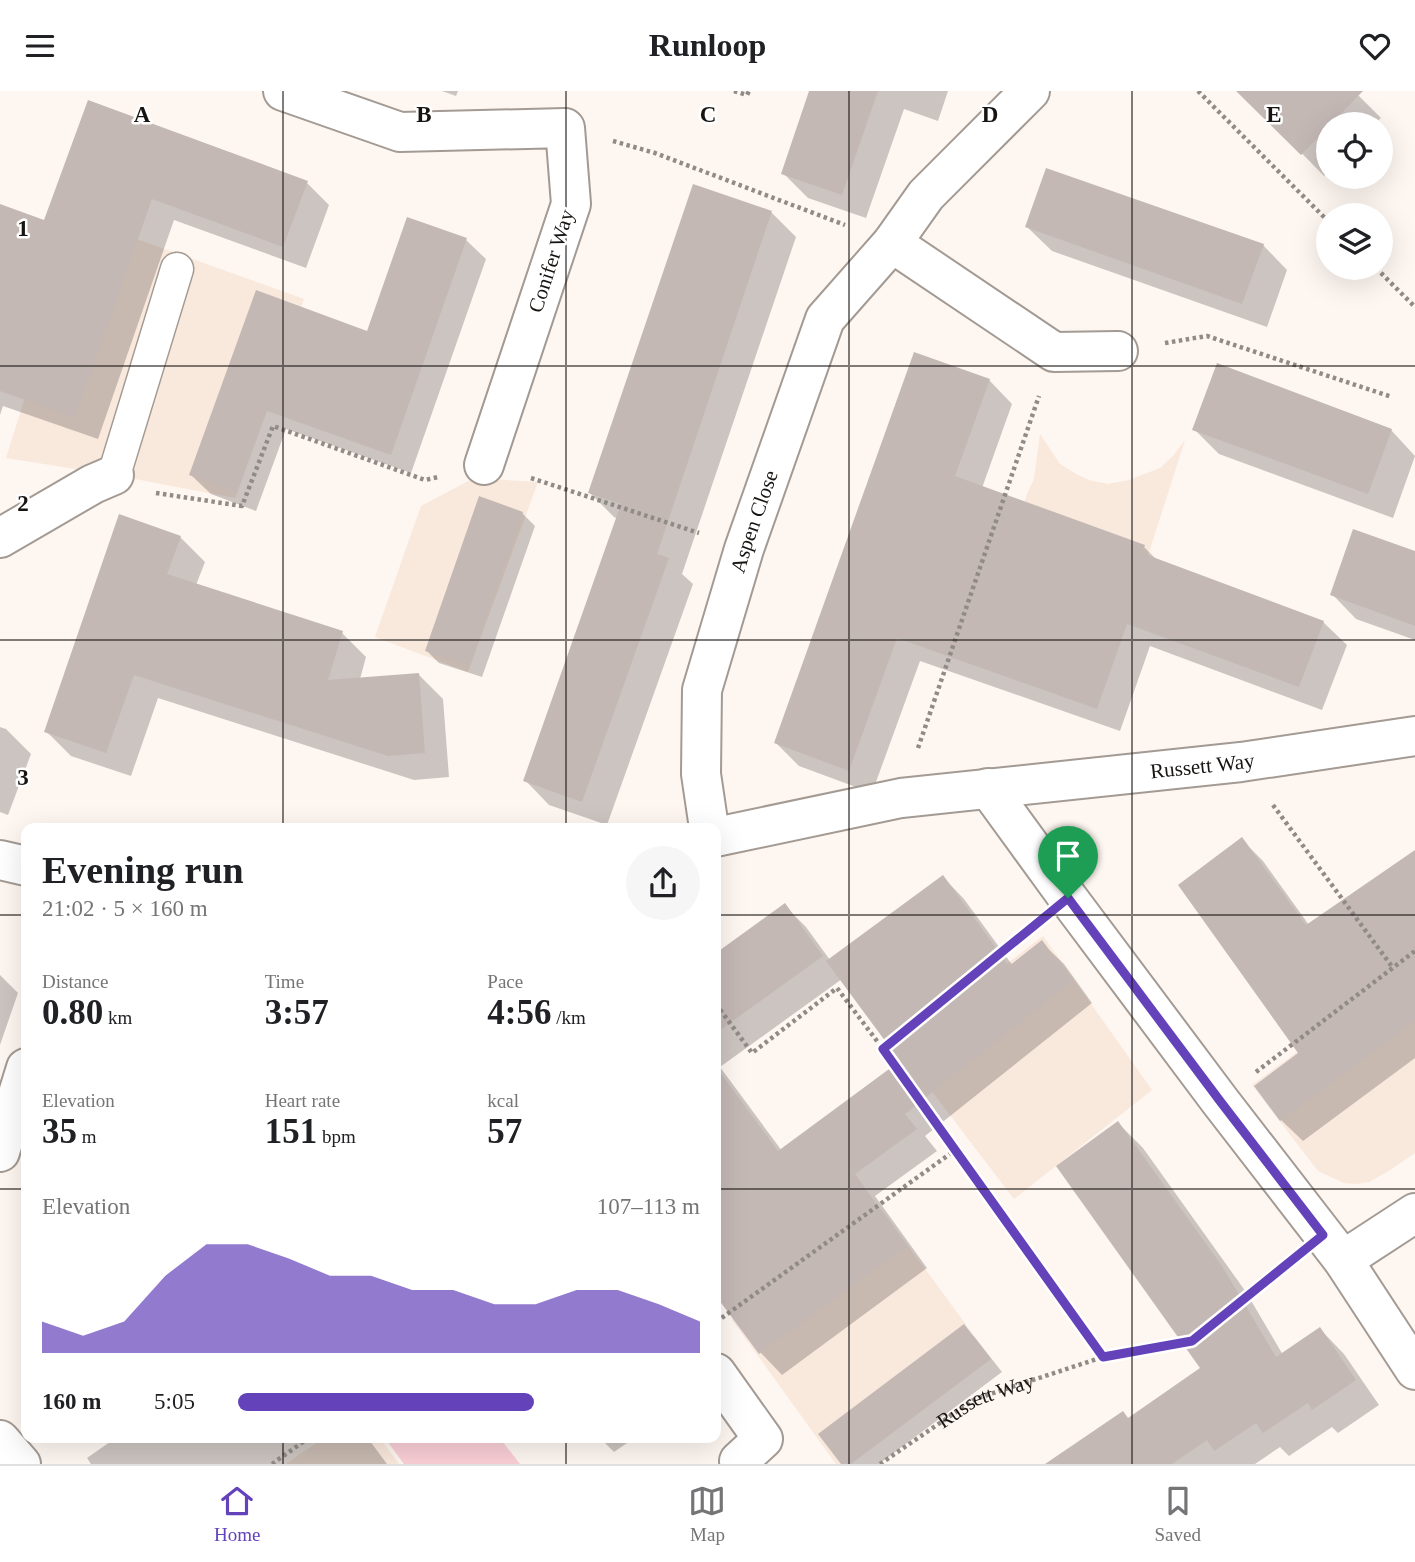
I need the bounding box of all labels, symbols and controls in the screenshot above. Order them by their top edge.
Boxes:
icon: menu [21,27,59,65]
text: Runloop [649,27,766,63]
icon: heart [1356,27,1394,65]
text: A [134,102,151,127]
text: B [416,102,432,127]
text: C [700,102,716,127]
text: D [982,102,998,127]
text: E [1266,102,1282,127]
map controls [1316,112,1393,280]
button: locate [1316,112,1393,189]
button: layers [1316,203,1393,280]
street label: Conifer Way [523,206,579,316]
text: 1 [17,216,29,241]
street label: Aspen Close [726,467,783,576]
text: 2 [17,491,29,516]
street label: Russett Way [1149,748,1257,784]
text: 3 [17,765,29,790]
pin [1038,826,1098,898]
icon: arrive [1049,837,1087,875]
button: share [626,846,700,920]
text: Evening run [42,849,244,891]
text: 21:02 · 5 × 160 m [42,896,208,921]
text: Distance [42,971,108,992]
text: Time [265,971,304,992]
text: Pace [487,971,523,992]
text: 0.80 [42,993,103,1032]
text: 3:57 [265,993,329,1032]
text: 4:56 [487,993,551,1032]
text: km [103,1007,132,1028]
text: /km [551,1007,586,1028]
text: Elevation [42,1090,115,1111]
text: Heart rate [265,1090,340,1111]
text: kcal [487,1090,519,1111]
text: 35 [42,1112,77,1151]
text: 151 [265,1112,317,1151]
text: 57 [487,1112,522,1151]
text: m [77,1126,97,1147]
text: bpm [317,1126,356,1147]
text: Elevation [42,1194,130,1219]
text: 107–113 m [597,1194,700,1219]
street label: Russett Way [932,1368,1037,1433]
text: 160 m [42,1389,101,1414]
text: 5:05 [154,1389,195,1414]
tab: Home [214,1482,260,1546]
tab: Map [688,1482,726,1546]
tab: Saved [1155,1482,1201,1546]

